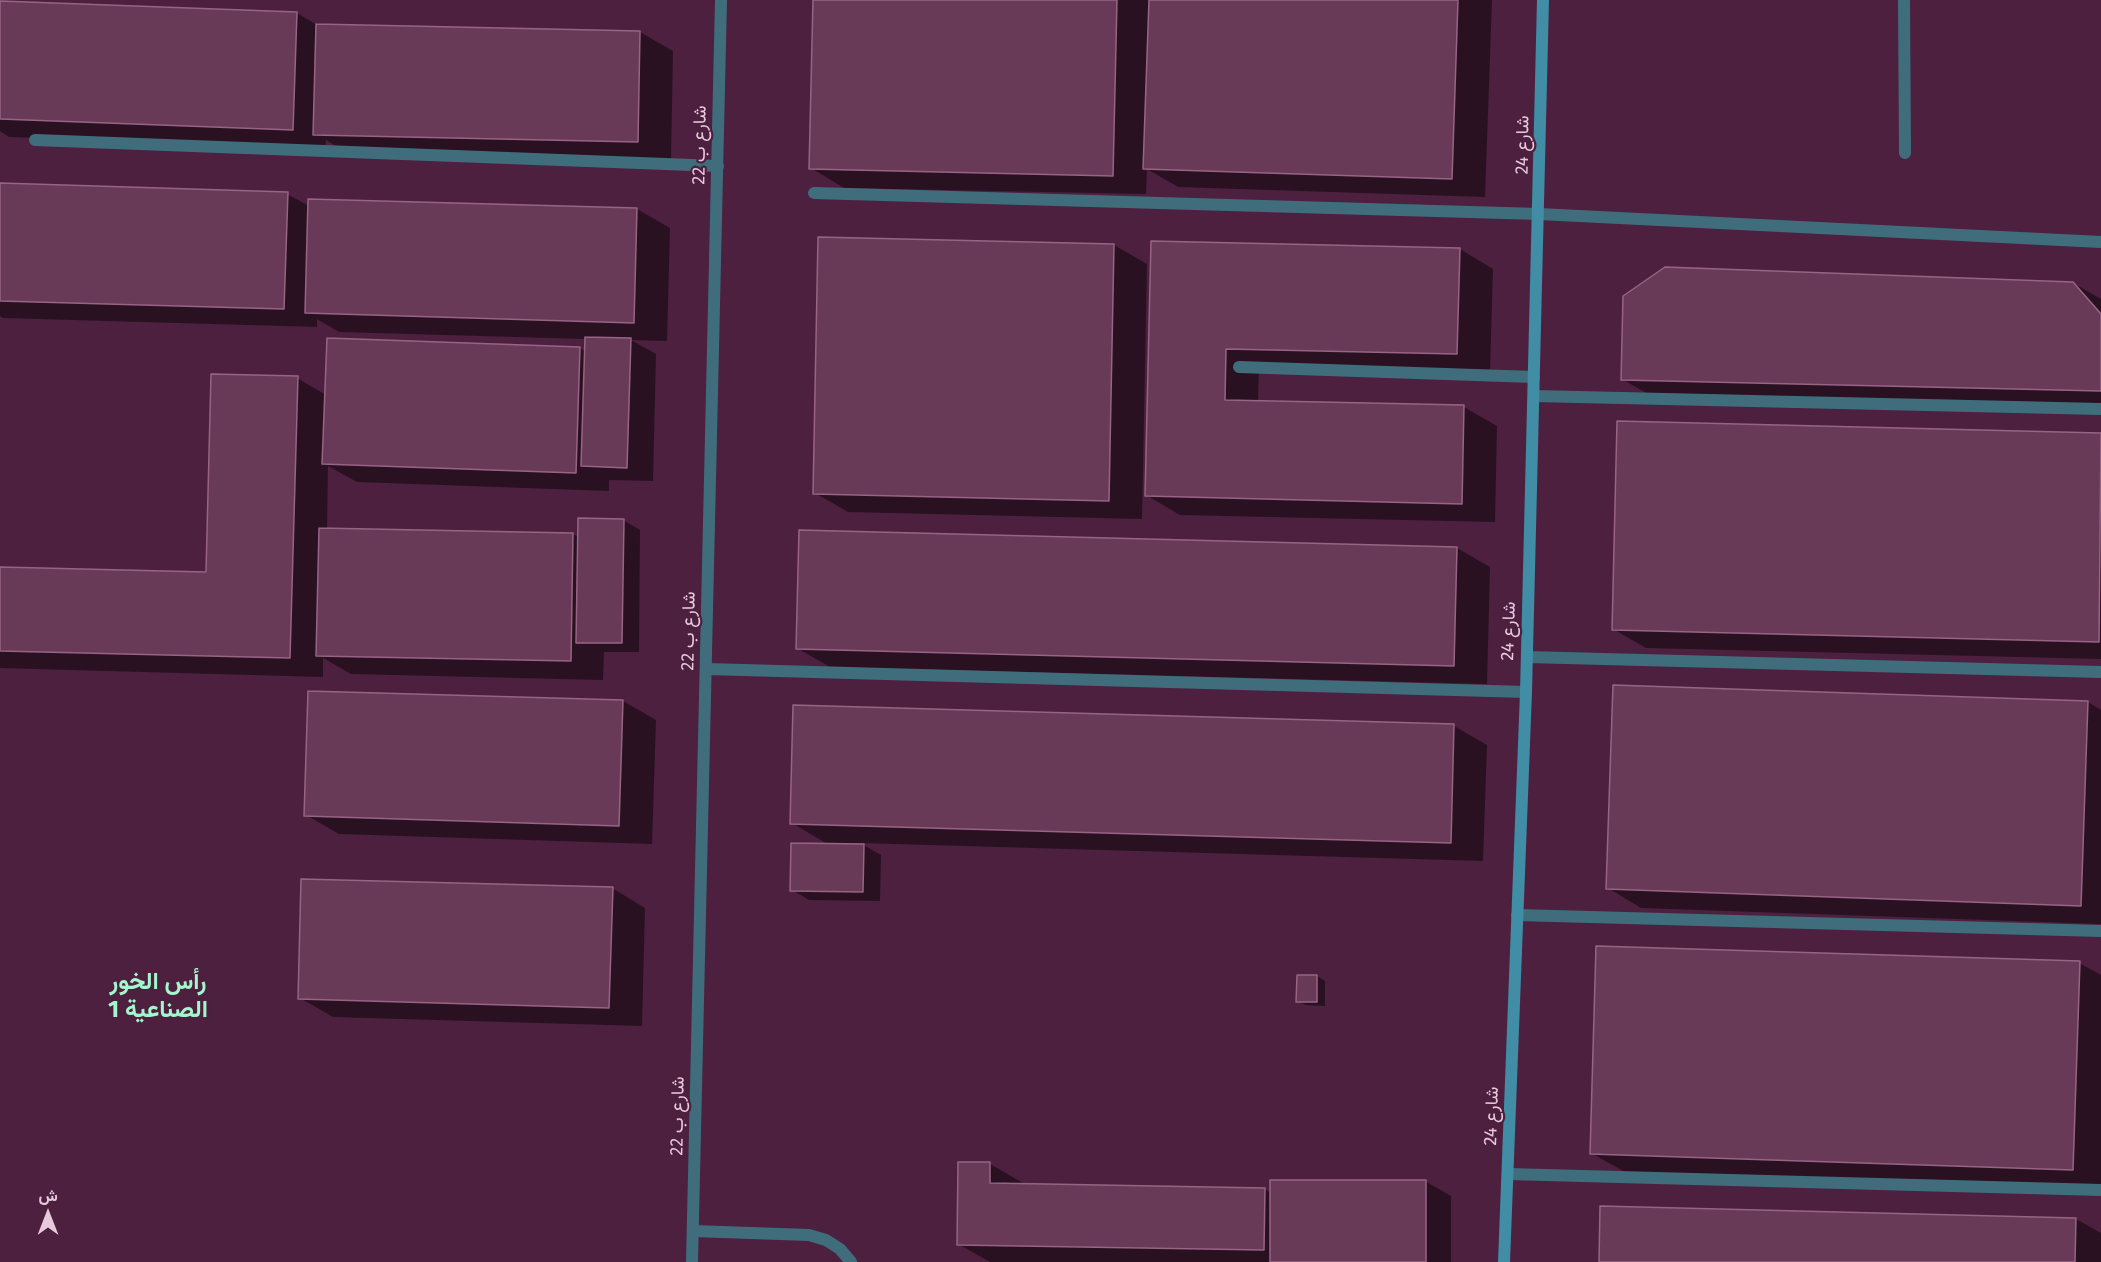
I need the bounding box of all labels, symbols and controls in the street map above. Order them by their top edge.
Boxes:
street label: شارع ب 22 [689,105,711,185]
street label: شارع 24 [1512,115,1534,175]
street label: شارع ب 22 [678,591,700,671]
street label: شارع 24 [1497,601,1521,661]
district label: رأس الخور الصناعية 1 [108,968,208,1024]
street label: شارع ب 22 [667,1076,689,1156]
street label: شارع 24 [1480,1086,1504,1146]
north arrow [18,1184,78,1244]
text: ش [38,1186,58,1205]

